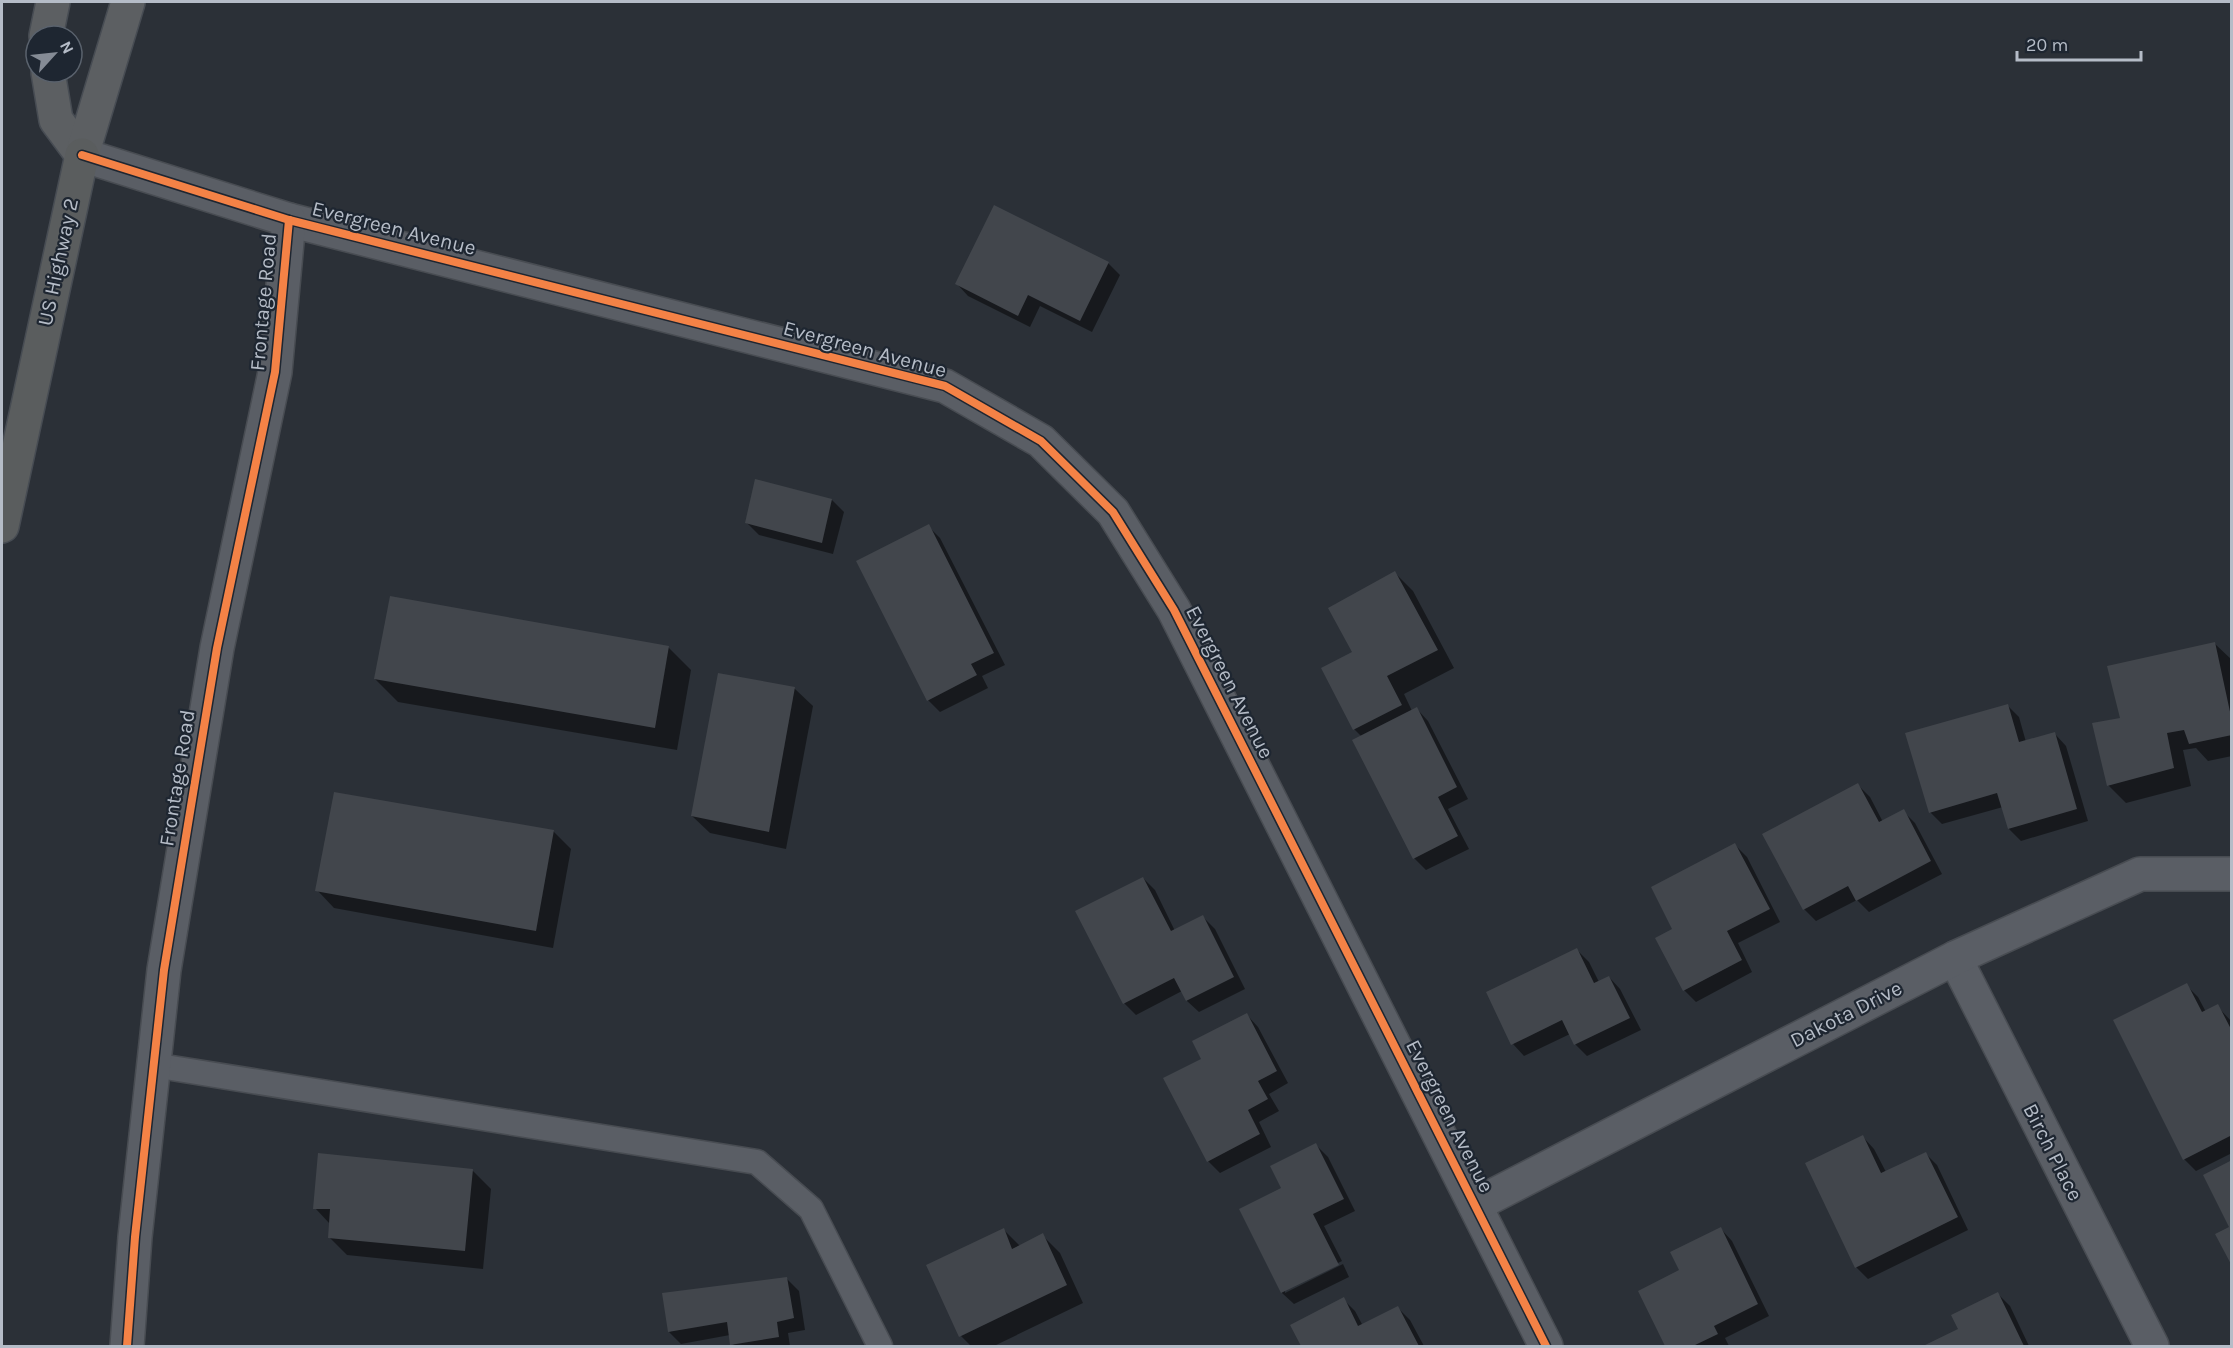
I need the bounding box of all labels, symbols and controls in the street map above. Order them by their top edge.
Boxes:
north arrow [24,24,84,84]
scale bar [2017,24,2142,62]
text: 20 m [2026,34,2068,56]
text: N [56,38,78,57]
street label: US Highway 2 [33,196,83,328]
street label: Evergreen Avenue [310,196,478,260]
street label: Frontage Road [245,232,281,372]
street label: Evergreen Avenue [781,316,949,382]
street label: Evergreen Avenue [1181,602,1279,762]
street label: Frontage Road [154,708,200,848]
street label: Dakota Drive [1786,976,1906,1052]
street label: Evergreen Avenue [1401,1036,1499,1196]
street label: Birch Place [2018,1099,2088,1205]

